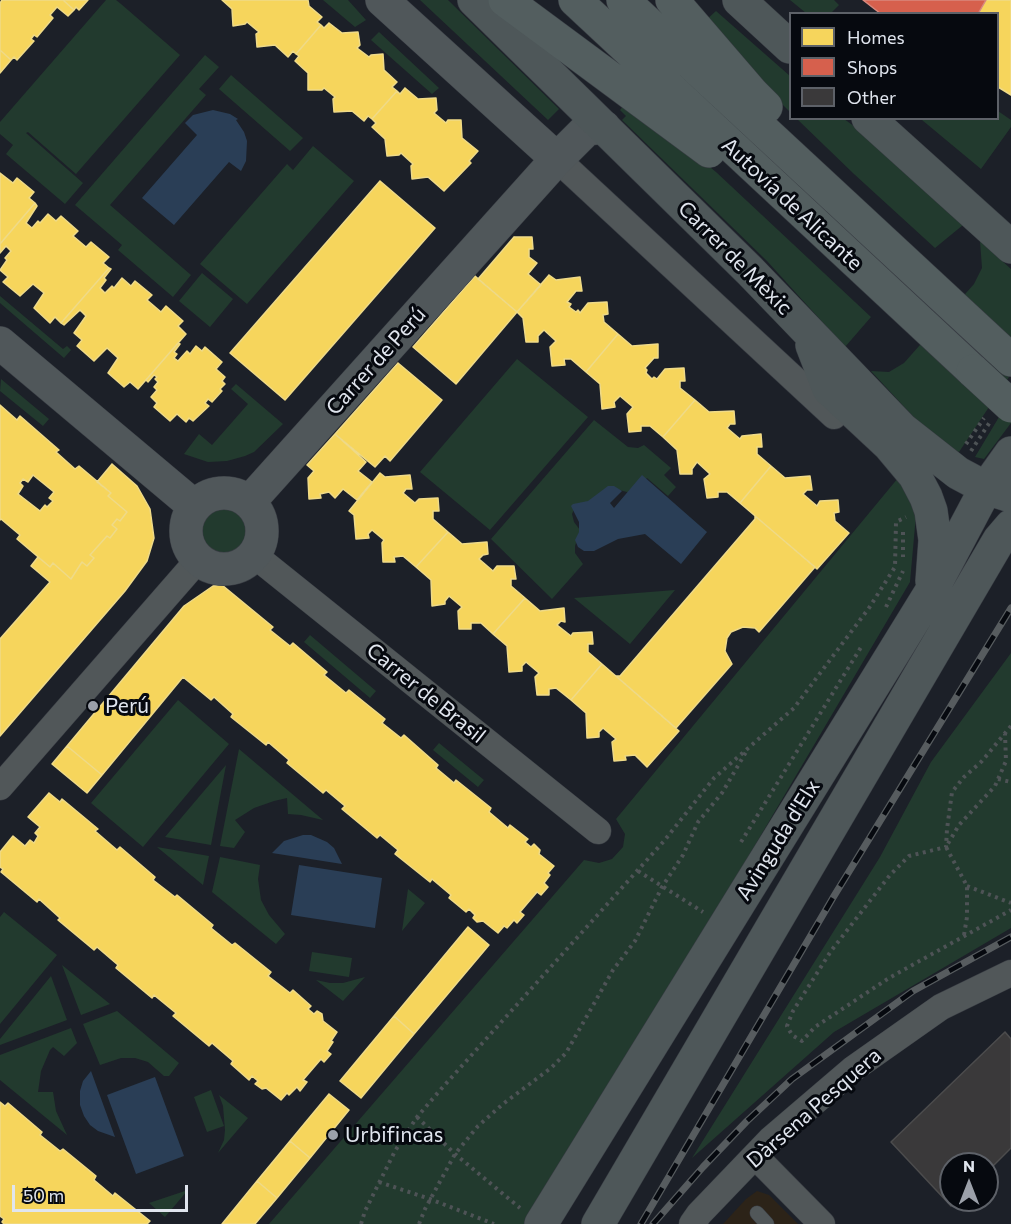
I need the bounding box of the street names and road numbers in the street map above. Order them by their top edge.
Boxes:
street label: Autovía de Alicante [716,132,868,276]
street label: Carrer de Mèxic [673,196,797,320]
street label: Carrer de Perú [321,302,431,420]
street label: Carrer de Brasil [362,637,490,749]
street label: Avinguda d'Elx [731,775,825,905]
street label: Dàrsena Pesquera [742,1043,886,1173]

